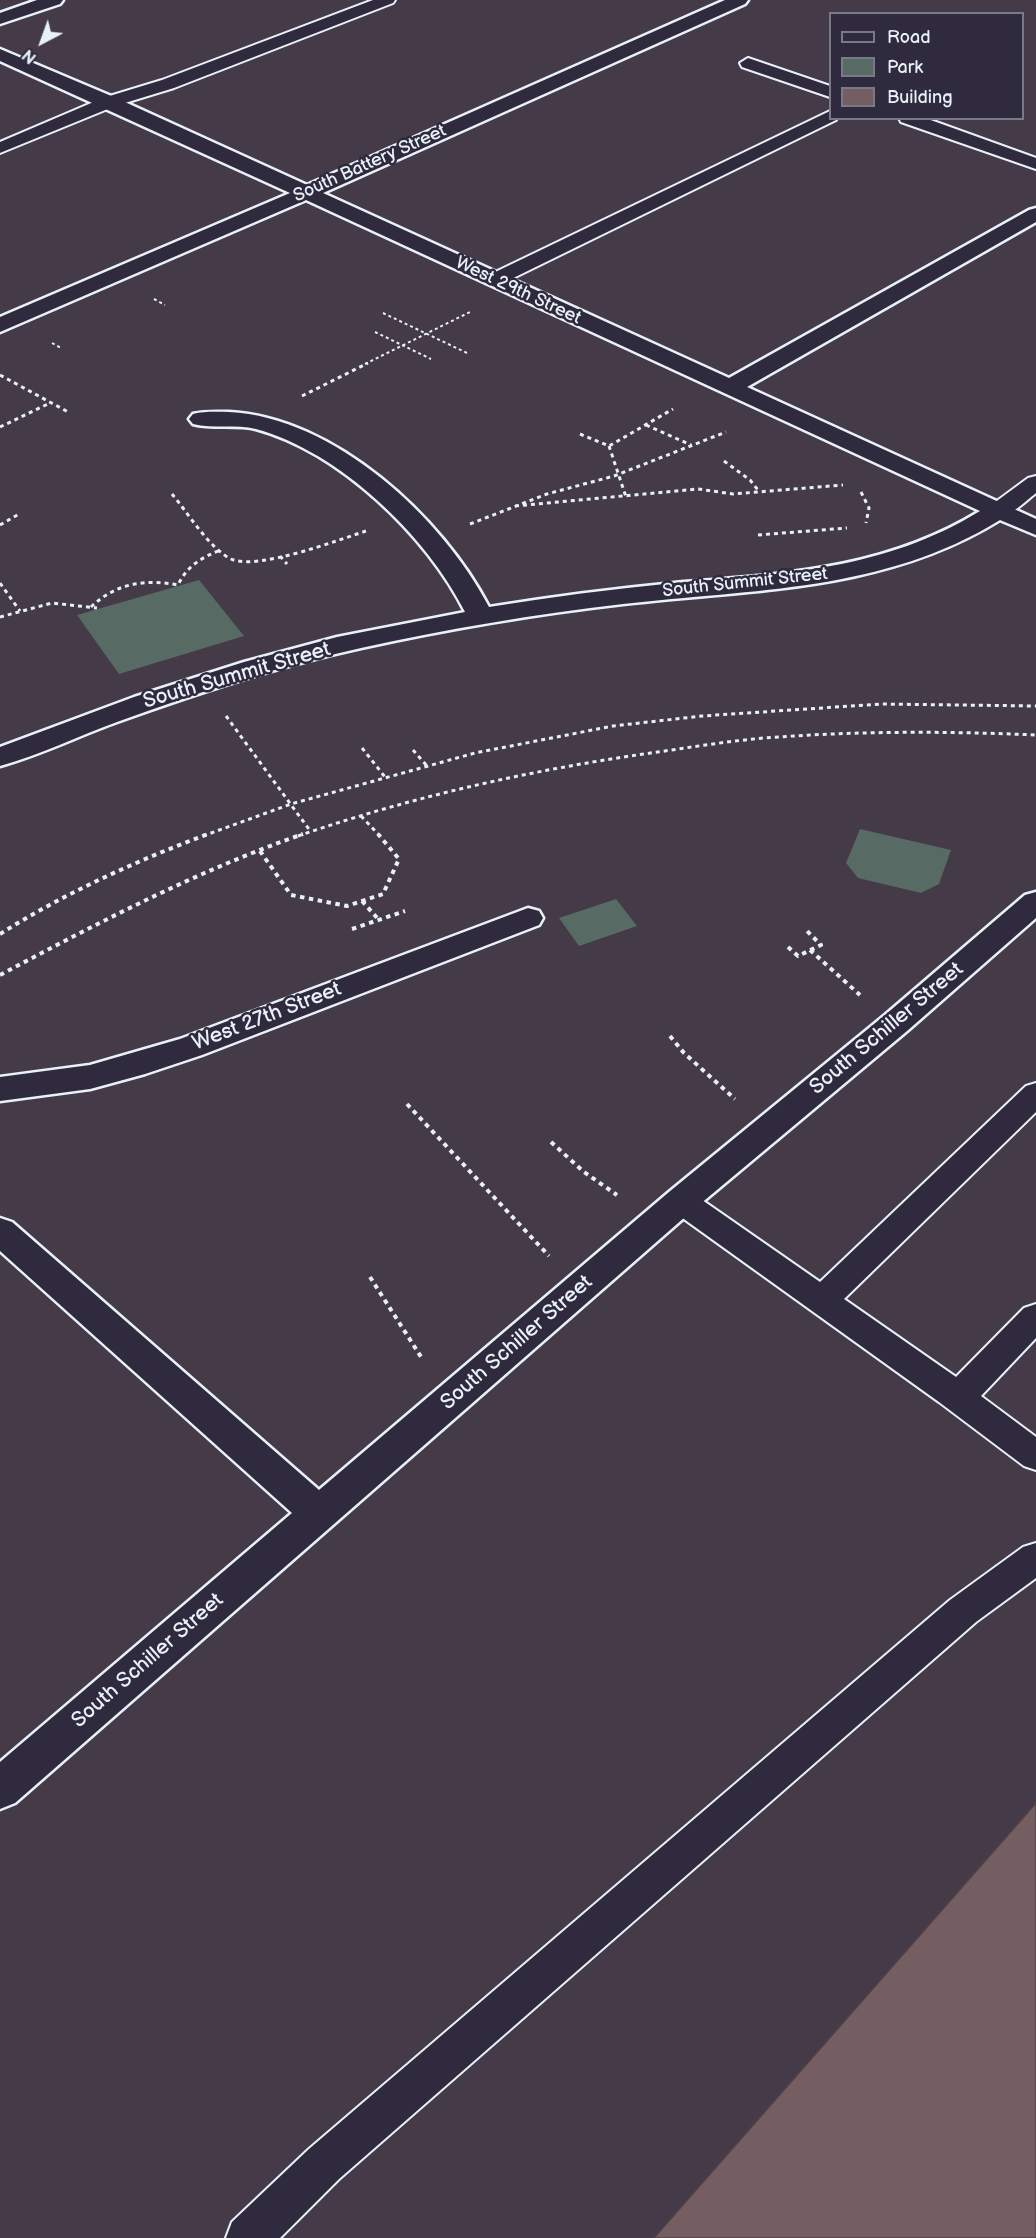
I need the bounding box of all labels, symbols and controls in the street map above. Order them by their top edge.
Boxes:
north arrow [12,12,72,72]
legend [829,12,1024,120]
text: Road [887,27,931,48]
text: N [19,45,41,67]
text: Park [887,57,923,78]
text: Building [887,87,953,108]
street label: South Battery Street [290,121,450,207]
street label: West 29th Street [452,252,584,330]
street label: South Summit Street [661,564,829,602]
street label: South Summit Street [140,637,334,715]
street label: South Schiller Street [805,957,969,1101]
street label: West 27th Street [189,977,345,1057]
street label: South Schiller Street [436,1270,598,1416]
street label: South Schiller Street [67,1588,229,1734]

